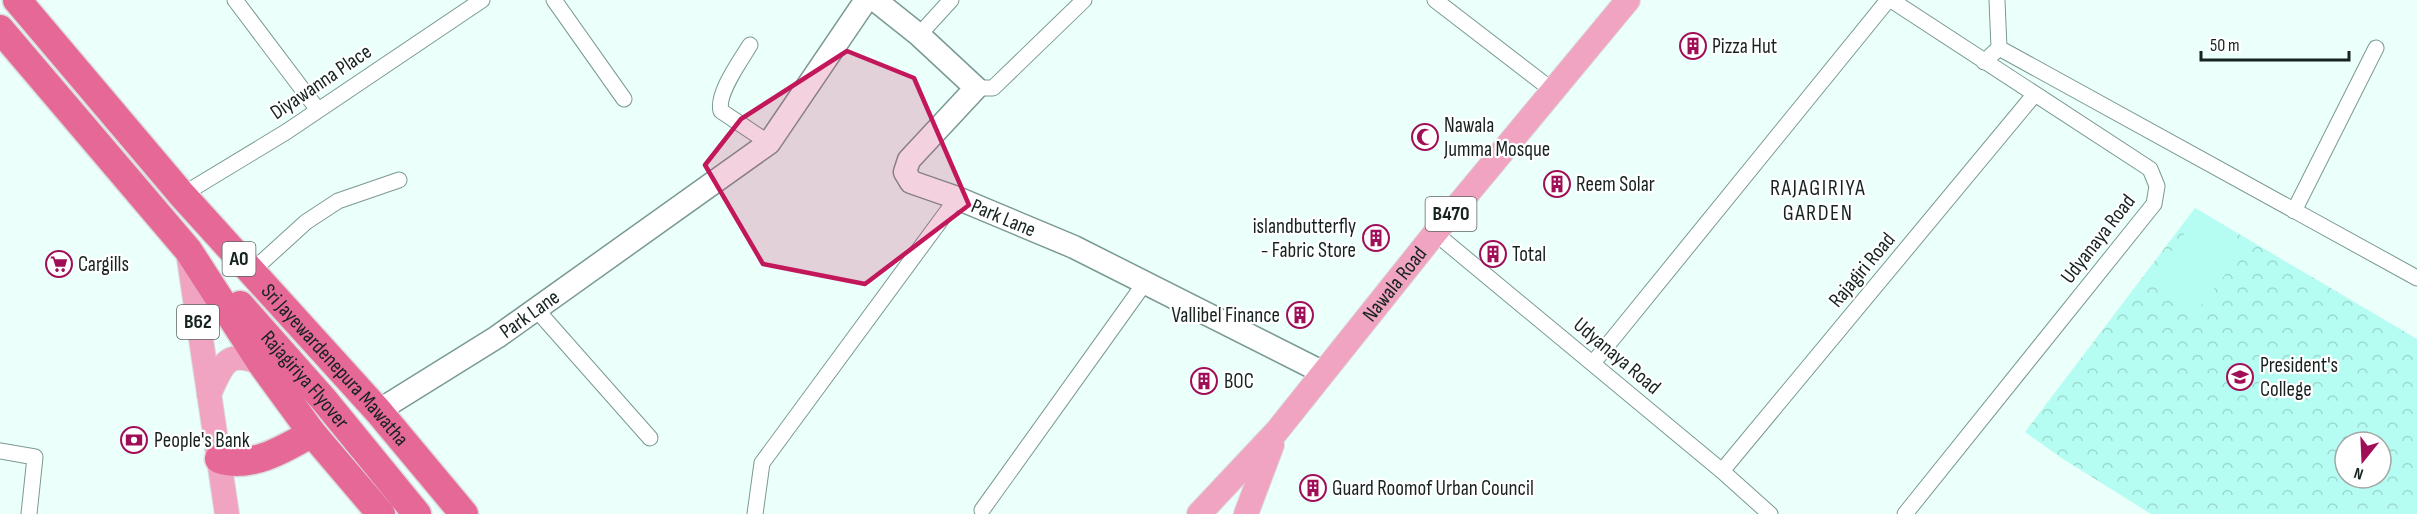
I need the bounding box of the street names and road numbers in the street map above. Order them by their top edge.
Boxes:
street label: Diyawanna Place [266,39,376,125]
street label: Udyanaya Road [2055,189,2141,289]
street label: Park Lane [968,193,1040,242]
road number: B470 [1426,197,1476,231]
street label: Rajagiri Road [1824,228,1900,312]
road number: A0 [222,242,256,276]
street label: Nawala Road [1357,242,1432,326]
street label: Sri Jayewardenepura Mawatha [256,278,414,451]
street label: Park Lane [495,284,564,344]
road number: B62 [177,305,219,339]
street label: Udyanaya Road [1568,312,1666,400]
street label: Rajagiriya Flyover [256,325,355,434]

